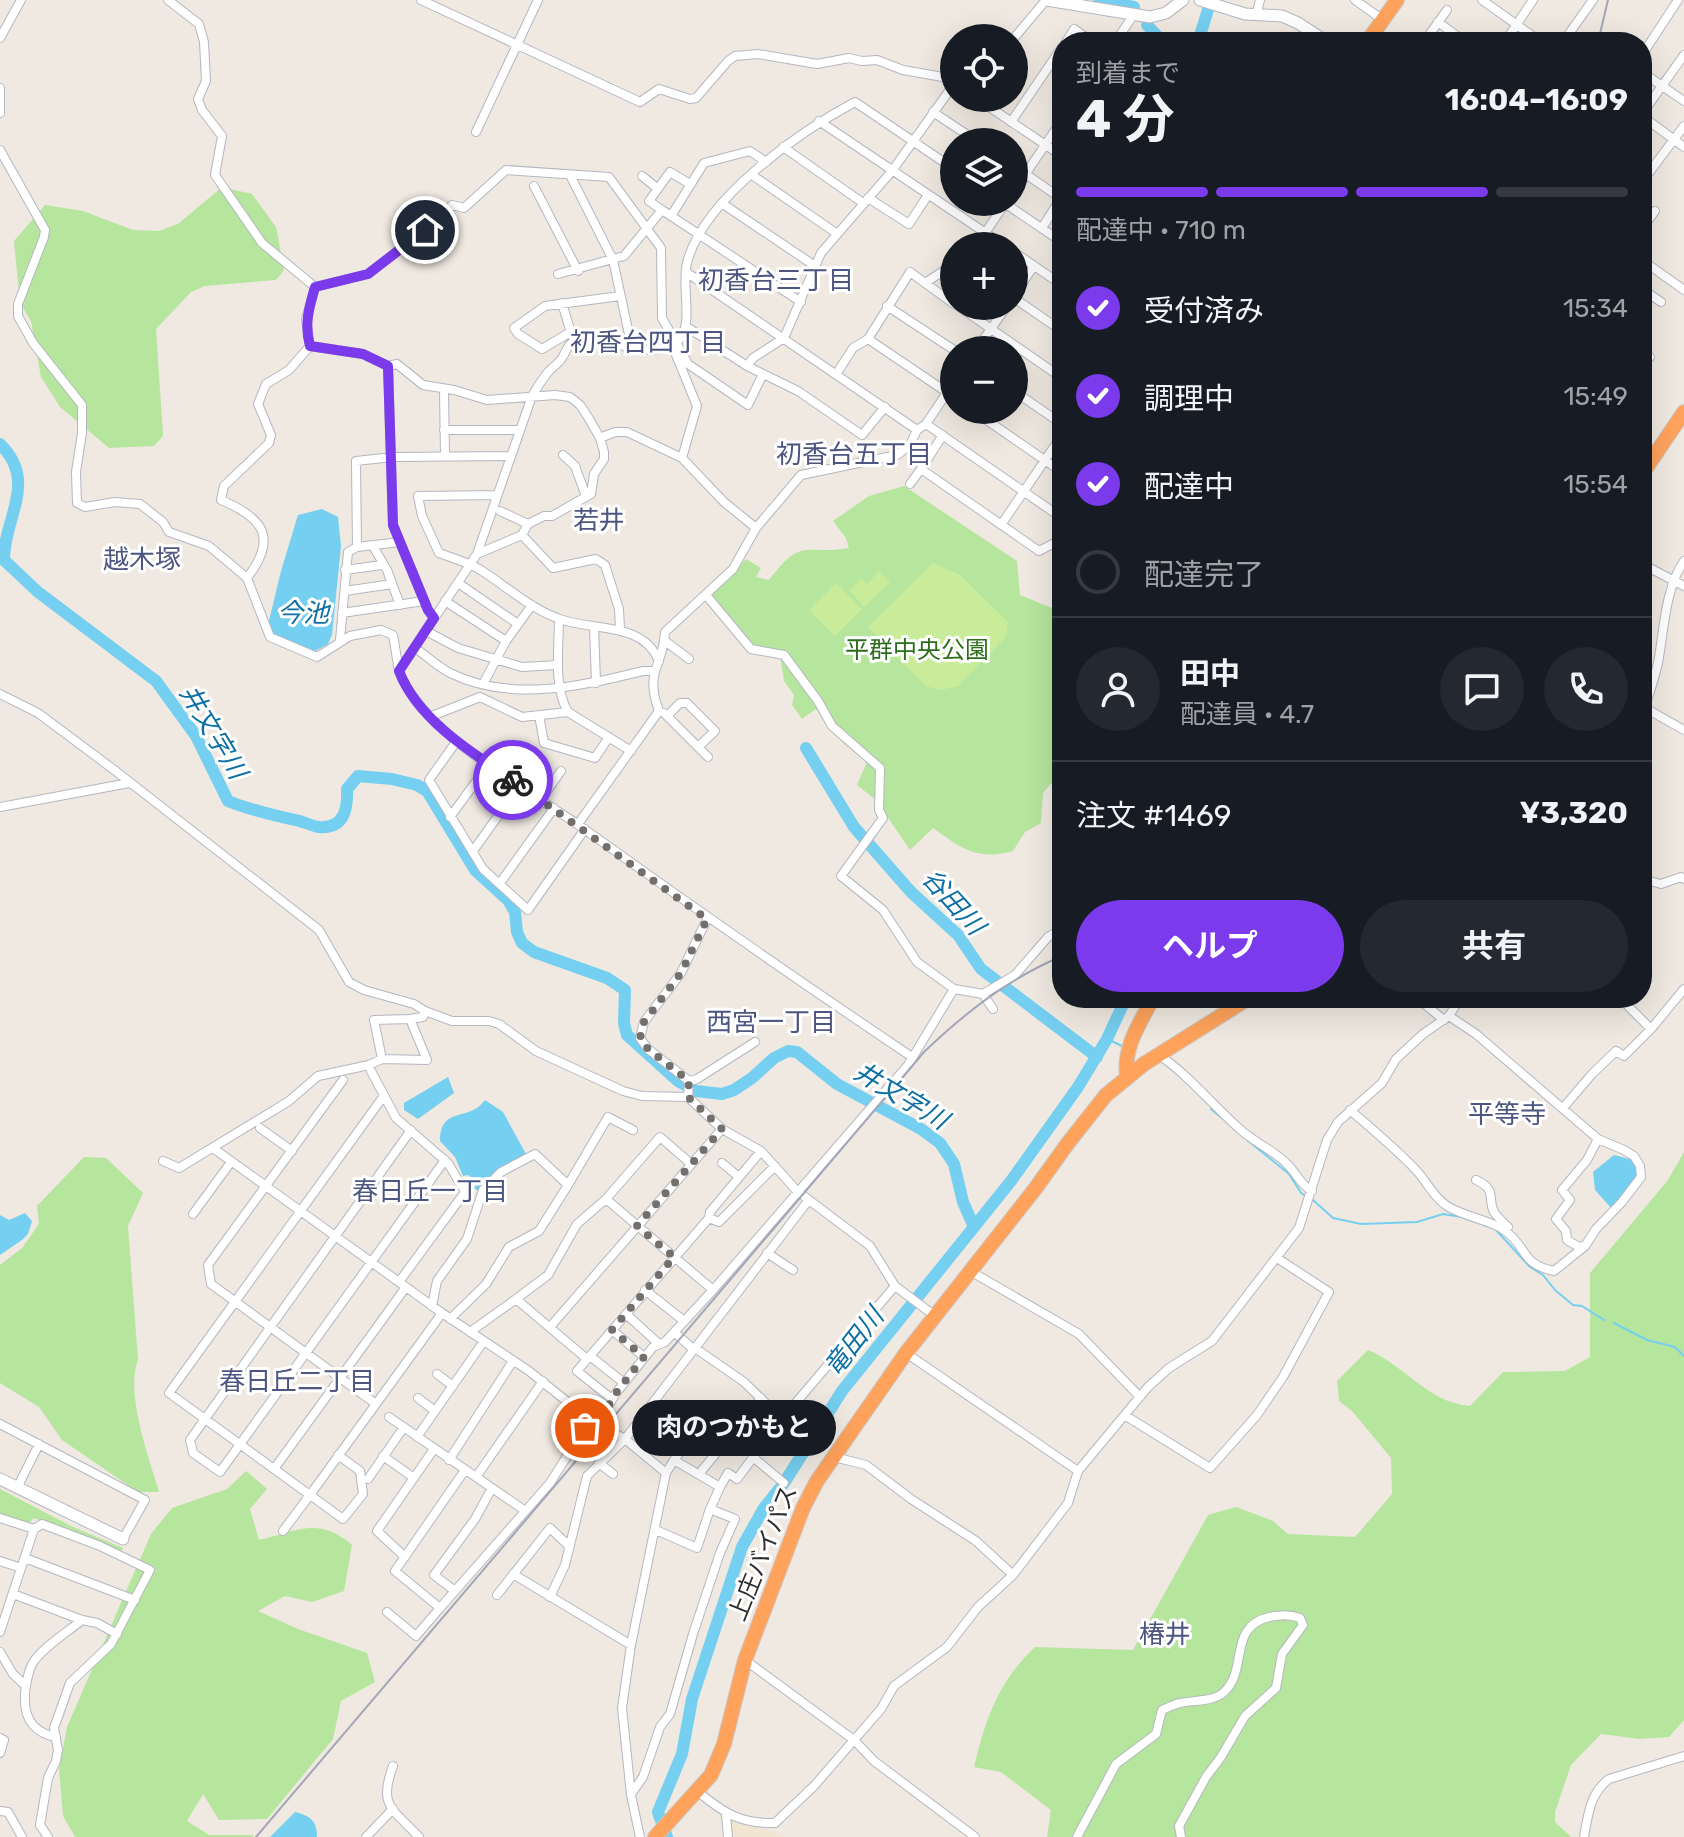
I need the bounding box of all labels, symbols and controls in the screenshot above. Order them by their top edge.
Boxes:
map controls [940,24,1028,424]
button: locate [940,24,1028,112]
text: 到着まで [1076,58,1180,89]
text: 16:04–16:09 [1445,82,1628,118]
text: 4 分 [1076,88,1175,150]
button: layers [940,128,1028,216]
pin [391,196,459,264]
icon: home [403,208,447,252]
text: 配達中 · 710 m [1076,215,1246,246]
button: + [940,232,1028,320]
district label: 初香台三丁目 [698,265,854,296]
icon: check [1076,286,1120,330]
text: 受付済み [1144,293,1264,329]
text: 15:34 [1563,293,1628,324]
district label: 初香台四丁目 [570,327,726,358]
button: − [940,336,1028,424]
icon: check [1076,374,1120,418]
text: 調理中 [1144,381,1234,417]
text: 15:49 [1563,381,1628,412]
district label: 初香台五丁目 [776,439,932,470]
icon: check [1076,462,1120,506]
text: 配達中 [1144,469,1234,505]
text: 15:54 [1563,469,1628,500]
district label: 若井 [573,505,625,536]
district label: 越木塚 [103,544,181,575]
text: 配達完了 [1144,557,1264,593]
water label: 今池 [277,598,332,629]
park label: 平群中央公園 [845,636,989,664]
button: person [1076,647,1160,731]
button: chat [1440,647,1524,731]
button: phone [1544,647,1628,731]
text: 田中 [1180,656,1240,692]
water label: 井文字川 [173,679,255,787]
text: 配達員 · 4.7 [1180,699,1314,730]
courier [473,740,553,820]
icon: bike [491,758,535,802]
text: ¥3,320 [1520,795,1628,831]
text: 注文 #1469 [1076,798,1232,834]
water label: 谷田川 [915,863,993,944]
button: ヘルプ [1076,900,1344,992]
button: 共有 [1360,900,1628,992]
district label: 西宮一丁目 [706,1007,836,1038]
water label: 井文字川 [848,1056,956,1138]
district label: 平等寺 [1468,1099,1546,1130]
district label: 春日丘一丁目 [352,1176,508,1207]
water label: 竜田川 [818,1299,892,1382]
district label: 春日丘二丁目 [219,1366,375,1397]
pin [551,1394,619,1462]
callout: 肉のつかもと [633,1400,837,1456]
icon: bag [563,1406,607,1450]
text: 肉のつかもと [656,1412,812,1443]
street label: 上庄バイパス [723,1481,803,1625]
district label: 椿井 [1139,1619,1191,1650]

